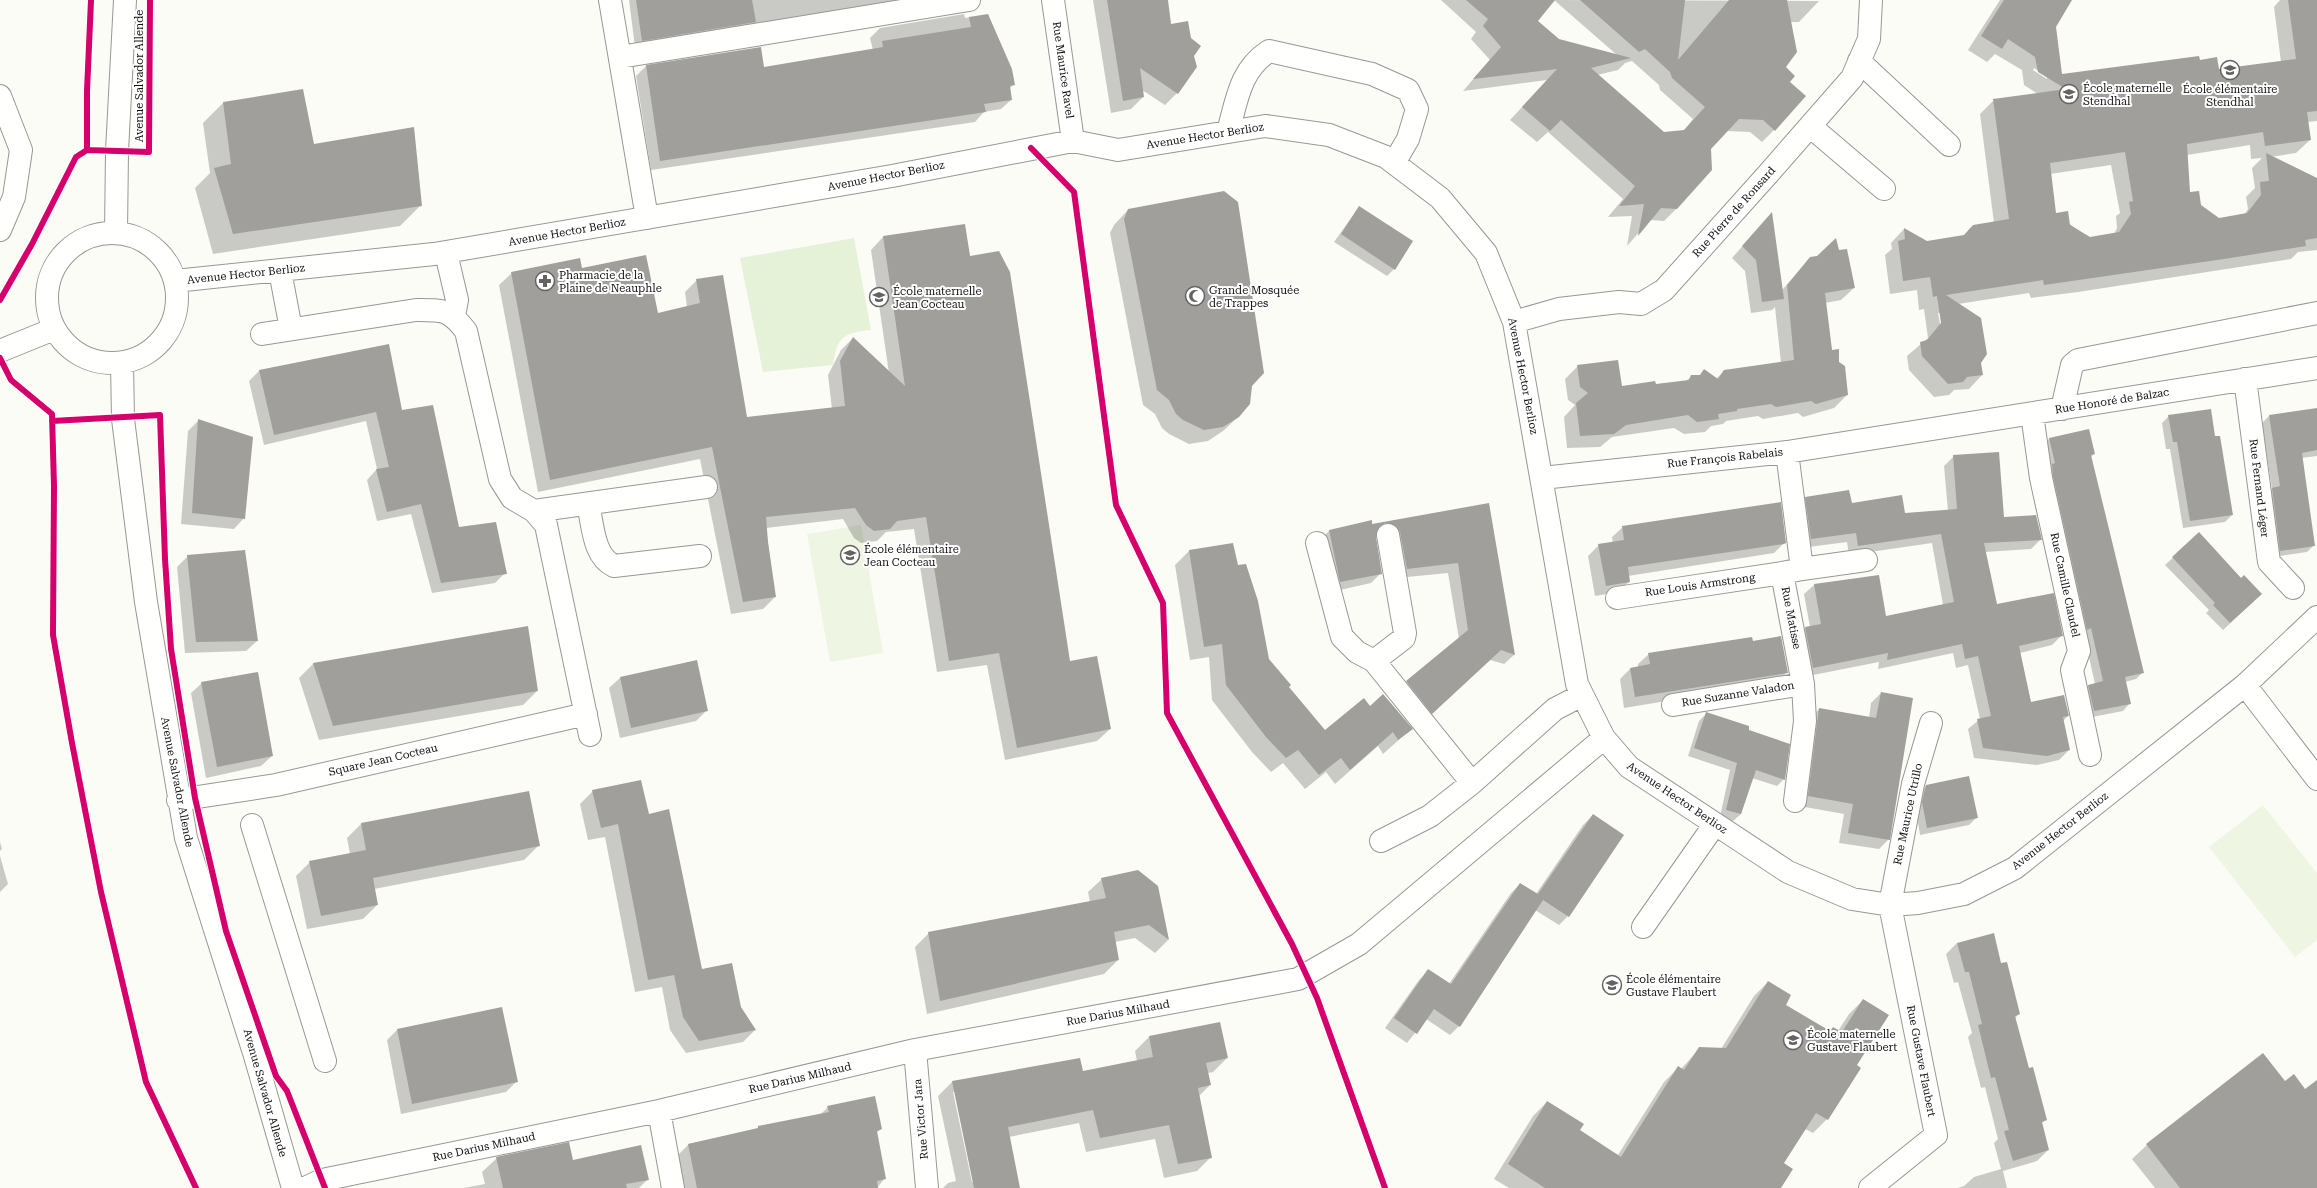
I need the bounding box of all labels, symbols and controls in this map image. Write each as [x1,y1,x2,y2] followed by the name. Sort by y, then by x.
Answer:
[133,10,146,142] street label: Avenue Salvador Allende
[1050,21,1076,120] street label: Rue Maurice Ravel
[2219,59,2241,81] school or university icon: École élémentaire Stendhal
[2083,81,2172,108] place label: École maternelle Stendhal
[2183,82,2277,109] place label: École élémentaire Stendhal
[2058,83,2080,105] school or university icon: École maternelle Stendhal
[1146,120,1264,152] street label: Avenue Hector Berlioz
[827,158,945,194] street label: Avenue Hector Berlioz
[1690,164,1778,260] street label: Rue Pierre de Ronsard
[508,215,626,249] street label: Avenue Hector Berlioz
[186,261,306,287] street label: Avenue Hector Berlioz
[559,269,662,295] place label: Pharmacie de la Plaine de Neauphle
[534,270,556,292] pharmacy icon: Pharmacie de la Plaine de Neauphle
[893,284,982,311] place label: École maternelle Jean Cocteau
[1209,284,1299,310] place label: Grande Mosquée de Trappes
[1184,285,1206,307] mosque icon: Grande Mosquée de Trappes
[868,286,890,308] school or university icon: École maternelle Jean Cocteau
[1505,317,1541,435] street label: Avenue Hector Berlioz
[2054,386,2170,416] street label: Rue Honoré de Balzac
[2247,438,2272,538] street label: Rue Fernand Léger
[1667,445,1783,471] street label: Rue François Rabelais
[2048,532,2083,639] street label: Rue Camille Claudel
[864,542,959,569] place label: École élémentaire Jean Cocteau
[839,544,861,566] school or university icon: École élémentaire Jean Cocteau
[1644,571,1757,599] street label: Rue Louis Armstrong
[1779,586,1803,650] street label: Rue Matisse
[1681,679,1795,709] street label: Rue Suzanne Valadon
[158,716,196,848] street label: Avenue Salvador Allende
[327,741,439,779] street label: Square Jean Cocteau
[1624,760,1730,836] street label: Avenue Hector Berlioz
[1891,762,1925,866] street label: Rue Maurice Utrillo
[2009,789,2111,873] street label: Avenue Hector Berlioz
[1626,972,1721,999] place label: École élémentaire Gustave Flaubert
[1601,974,1623,996] school or university icon: École élémentaire Gustave Flaubert
[1065,997,1171,1029] street label: Rue Darius Milhaud
[1904,1004,1938,1118] street label: Rue Gustave Flaubert
[1807,1027,1897,1054] place label: École maternelle Gustave Flaubert
[240,1028,290,1158] street label: Avenue Salvador Allende
[1782,1029,1804,1051] school or university icon: École maternelle Gustave Flaubert
[747,1060,853,1096] street label: Rue Darius Milhaud
[911,1078,931,1160] street label: Rue Victor Jara
[431,1130,537,1164] street label: Rue Darius Milhaud

